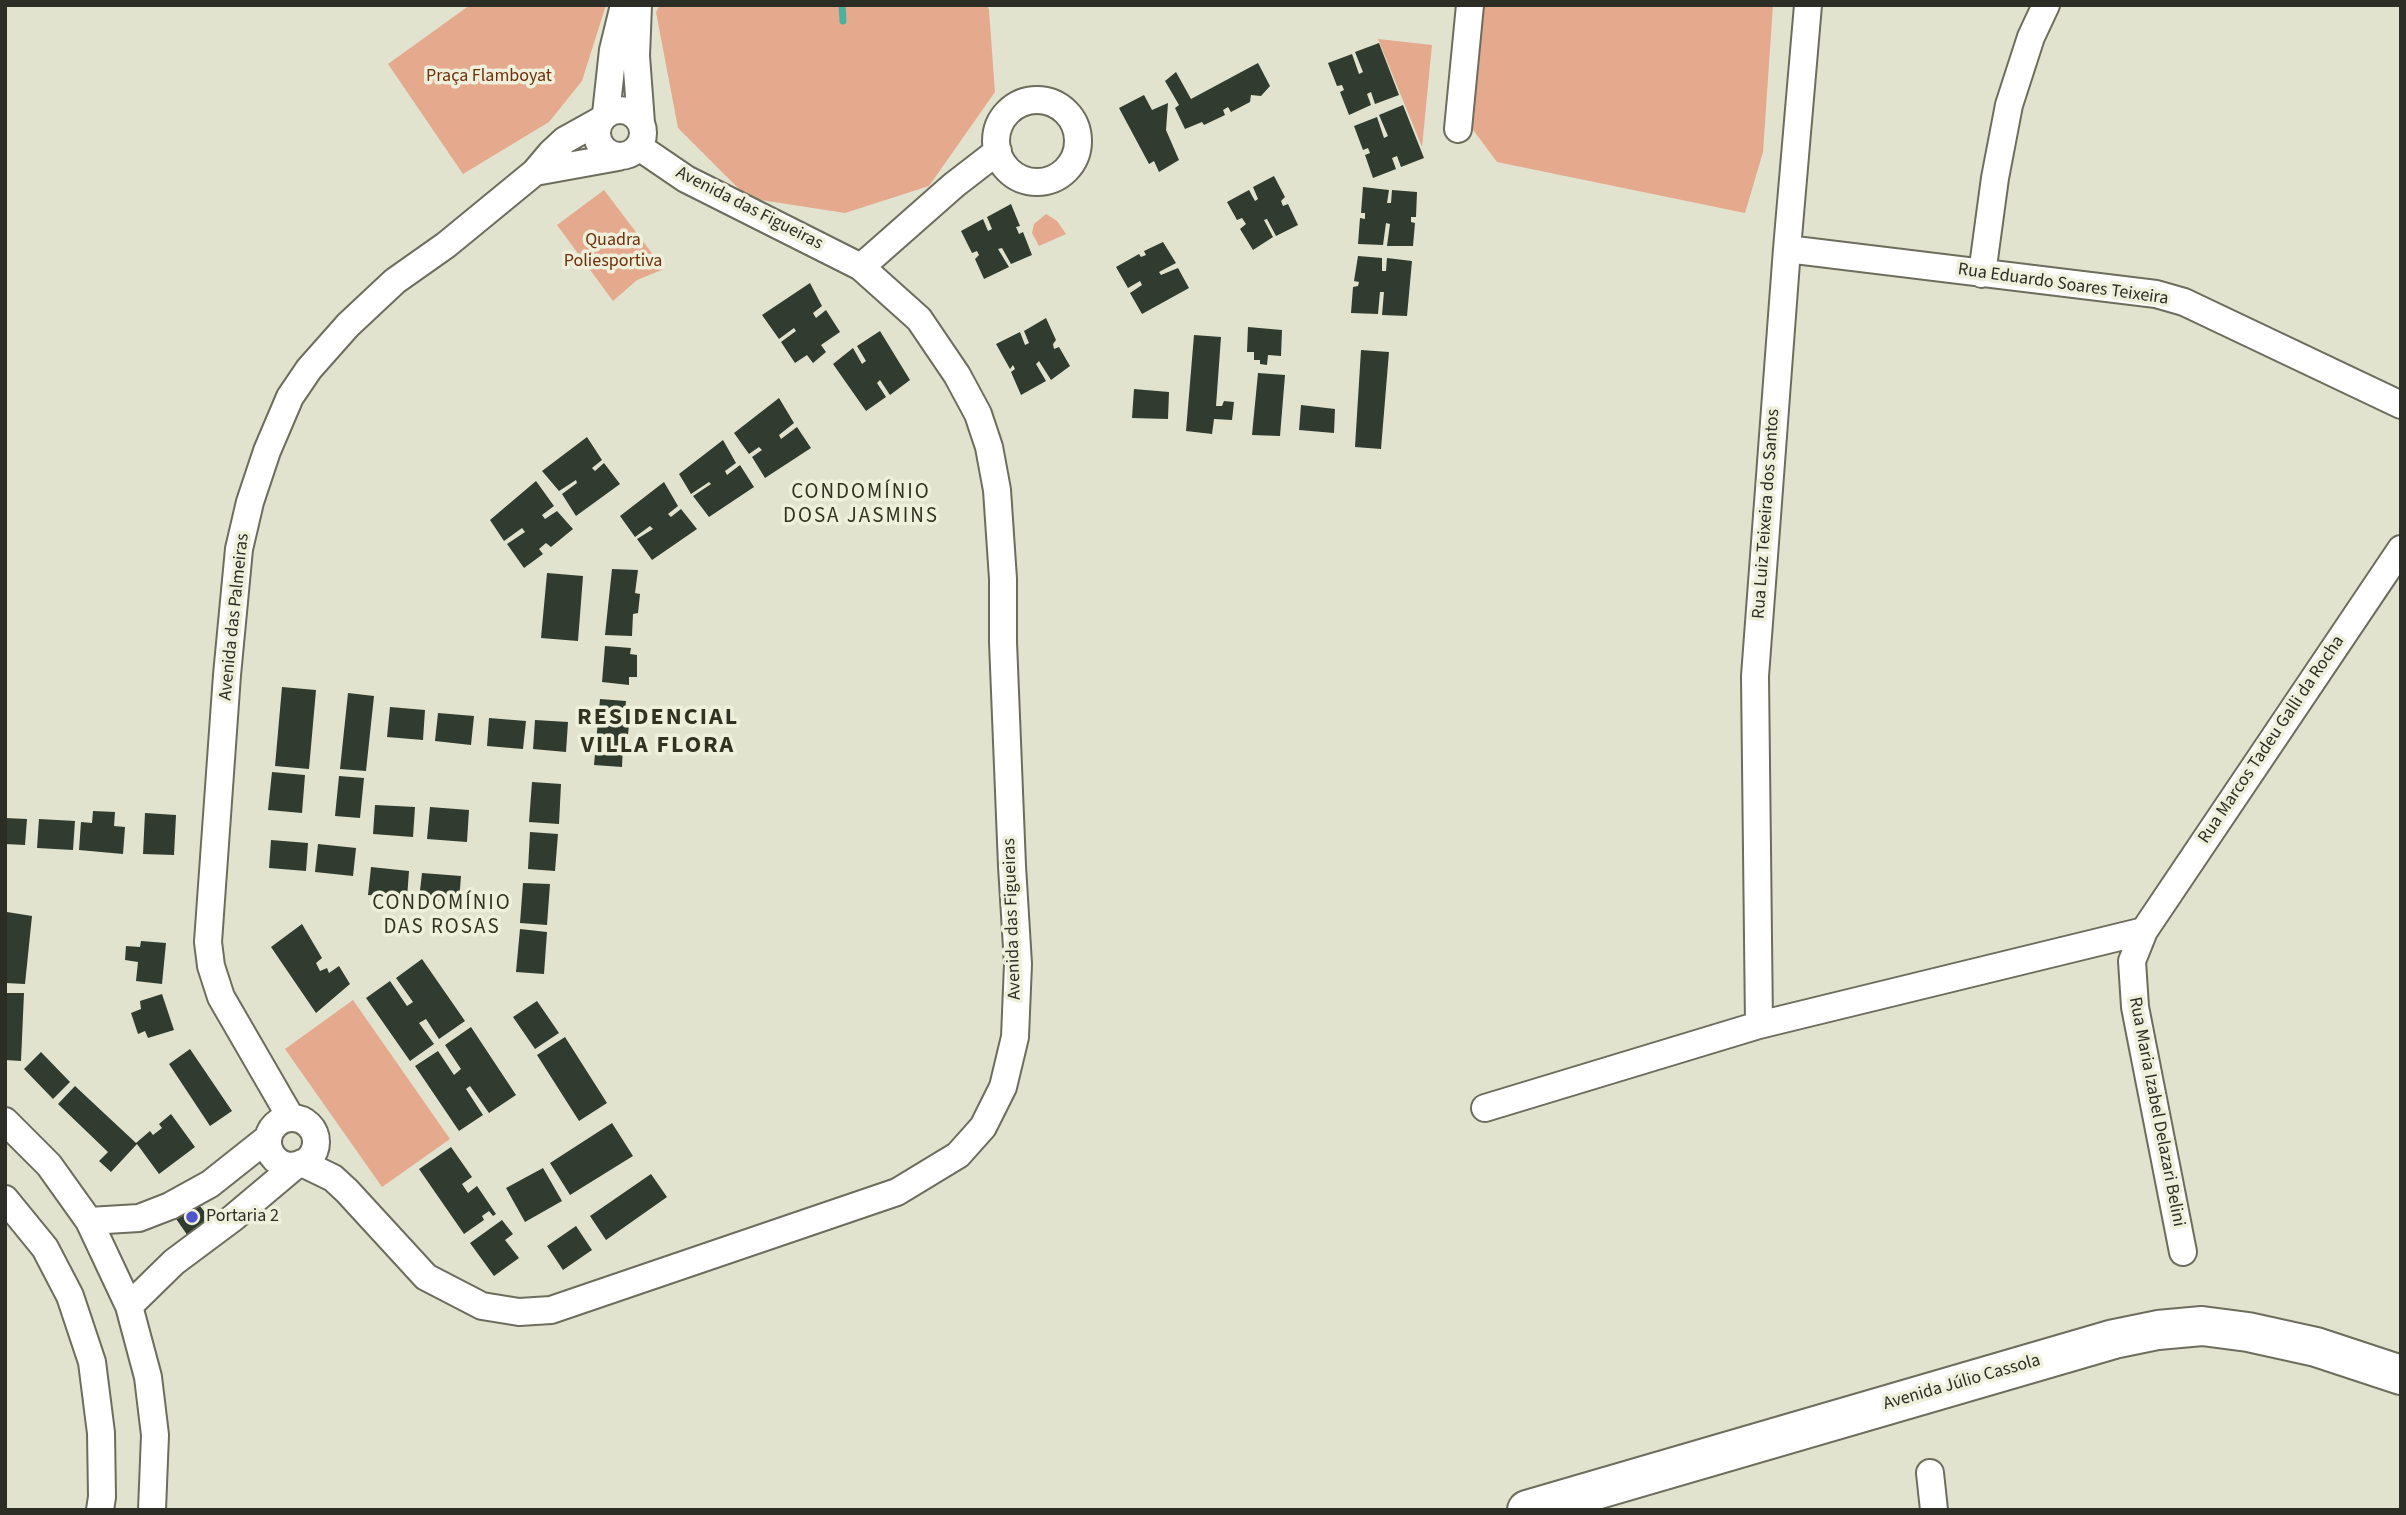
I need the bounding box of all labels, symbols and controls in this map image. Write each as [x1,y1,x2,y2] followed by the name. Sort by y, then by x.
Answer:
[426,66,552,88] park label: Praça Flamboyat
[672,163,826,255] street label: Avenida das Figueiras
[564,230,662,272] park label: Quadra Poliesportiva
[1956,260,2170,310] street label: Rua Eduardo Soares Teixeira
[1749,408,1785,620] street label: Rua Luiz Teixeira dos Santos
[785,480,937,530] district label: CONDOMÍNIO DOSA JASMINS
[215,532,255,702] street label: Avenida das Palmeiras
[2194,632,2350,848] street label: Rua Marcos Tadeu Galli da Rocha
[578,705,738,761] district label: RESIDENCIAL VILLA FLORA
[999,838,1027,1000] street label: Avenida das Figueiras
[373,891,511,941] district label: CONDOMÍNIO DAS ROSAS
[2123,995,2189,1229] street label: Rua Maria Izabel Delazari Belini
[206,1206,279,1228] place label: Portaria 2
[184,1209,200,1225] marker: Portaria 2
[1881,1350,2043,1416] street label: Avenida Júlio Cassola

